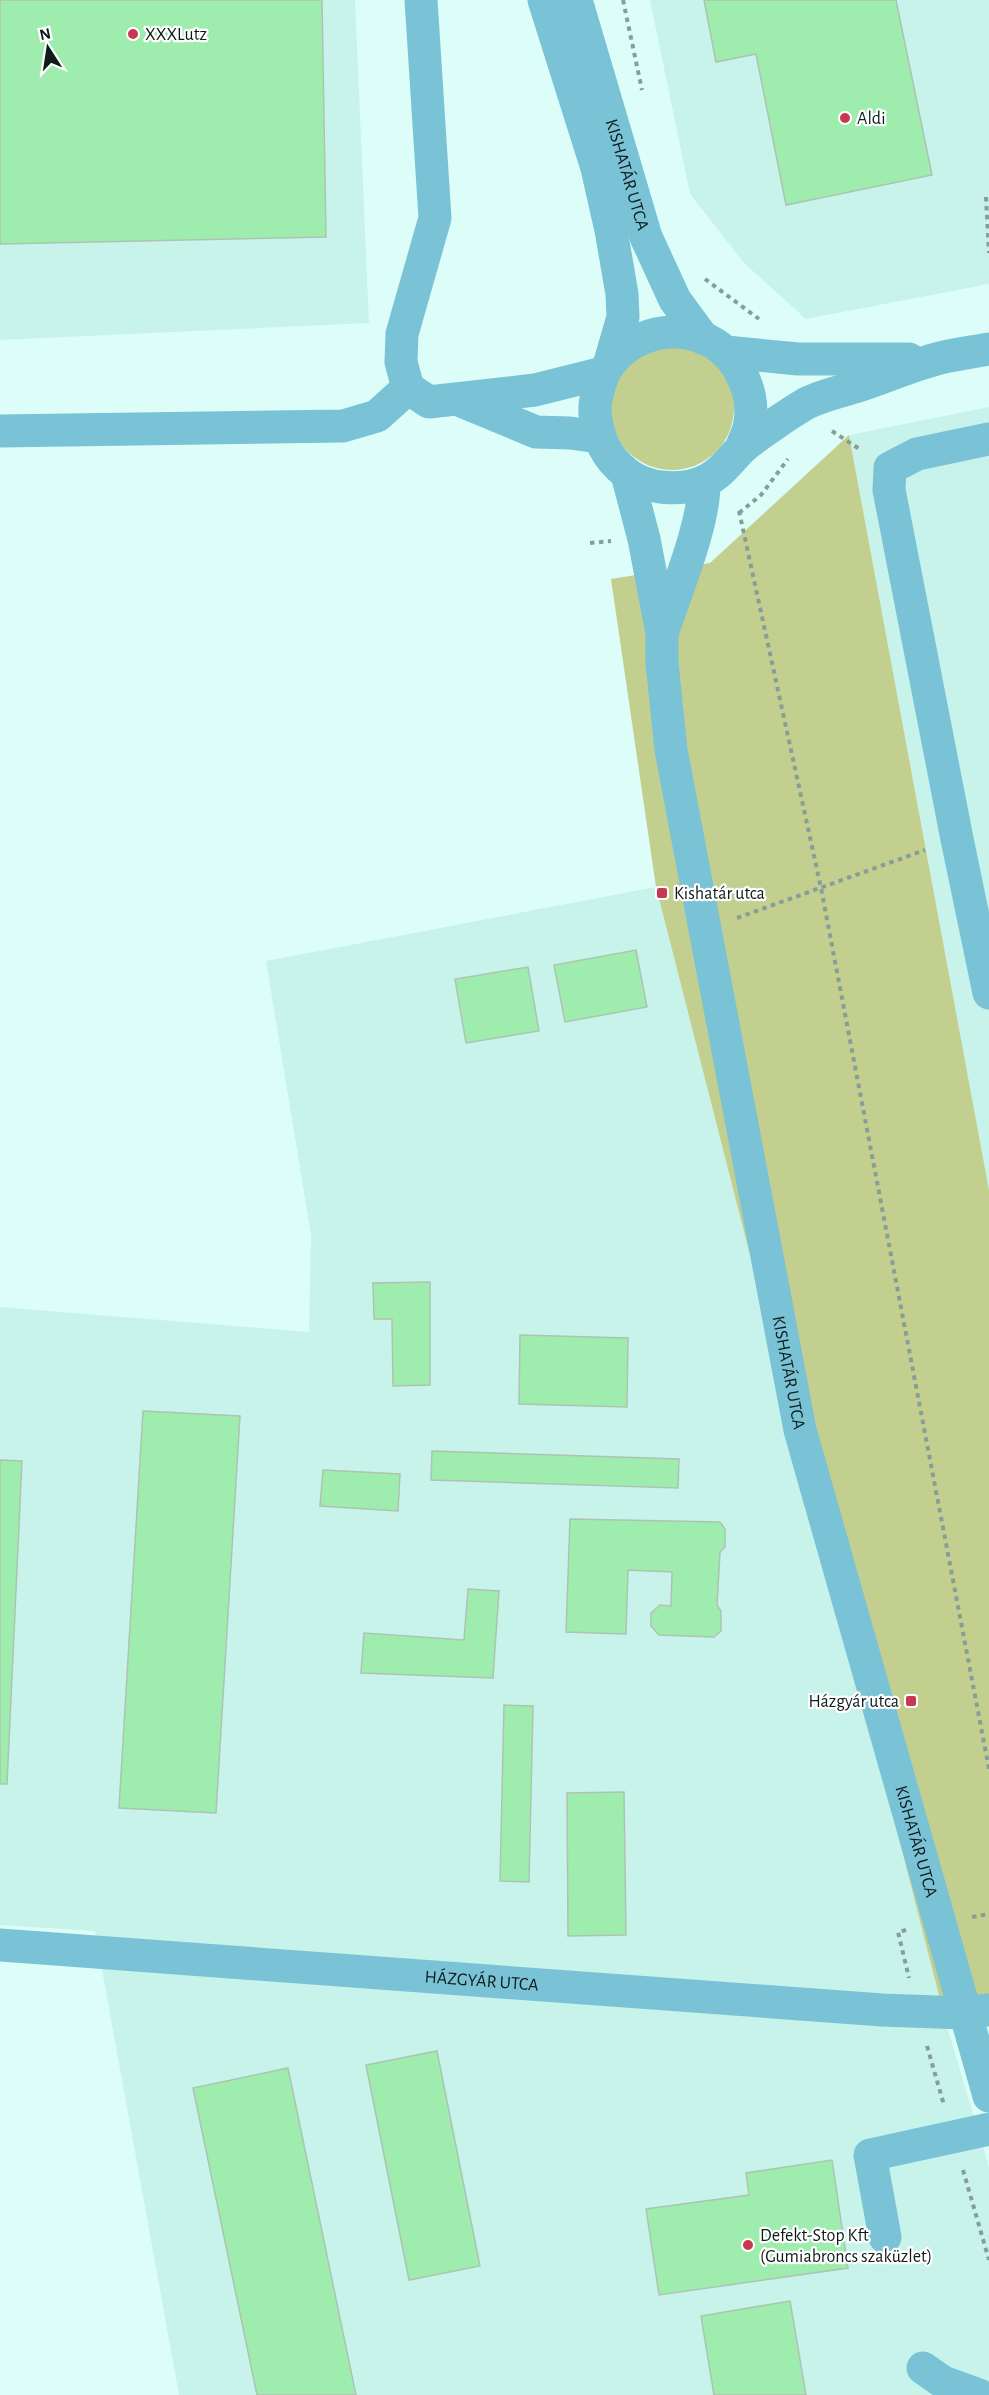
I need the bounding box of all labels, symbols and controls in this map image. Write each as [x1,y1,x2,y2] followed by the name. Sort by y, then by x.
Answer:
[18,18,78,78] north arrow
[38,25,52,43] text: N
[145,26,207,44] place label: XXXLutz
[126,27,140,41] marker: XXXLutz
[857,110,886,128] place label: Aldi
[838,111,852,125] marker: Aldi
[602,117,652,233] street label: KISHATÁR UTCA
[674,885,765,903] place label: Kishatár utca
[655,886,669,900] marker: Kishatár utca
[769,1314,808,1432] street label: KISHATÁR UTCA
[808,1693,899,1711] place label: Házgyár utca
[904,1694,918,1708] marker: Házgyár utca
[891,1784,940,1900] street label: KISHATÁR UTCA
[424,1966,540,1995] street label: HÁZGYÁR UTCA
[760,2227,932,2266] place label: Defekt-Stop Kft (Gumiabroncs szaküzlet)
[741,2238,755,2252] marker: Defekt-Stop Kft (Gumiabroncs szaküzlet)

